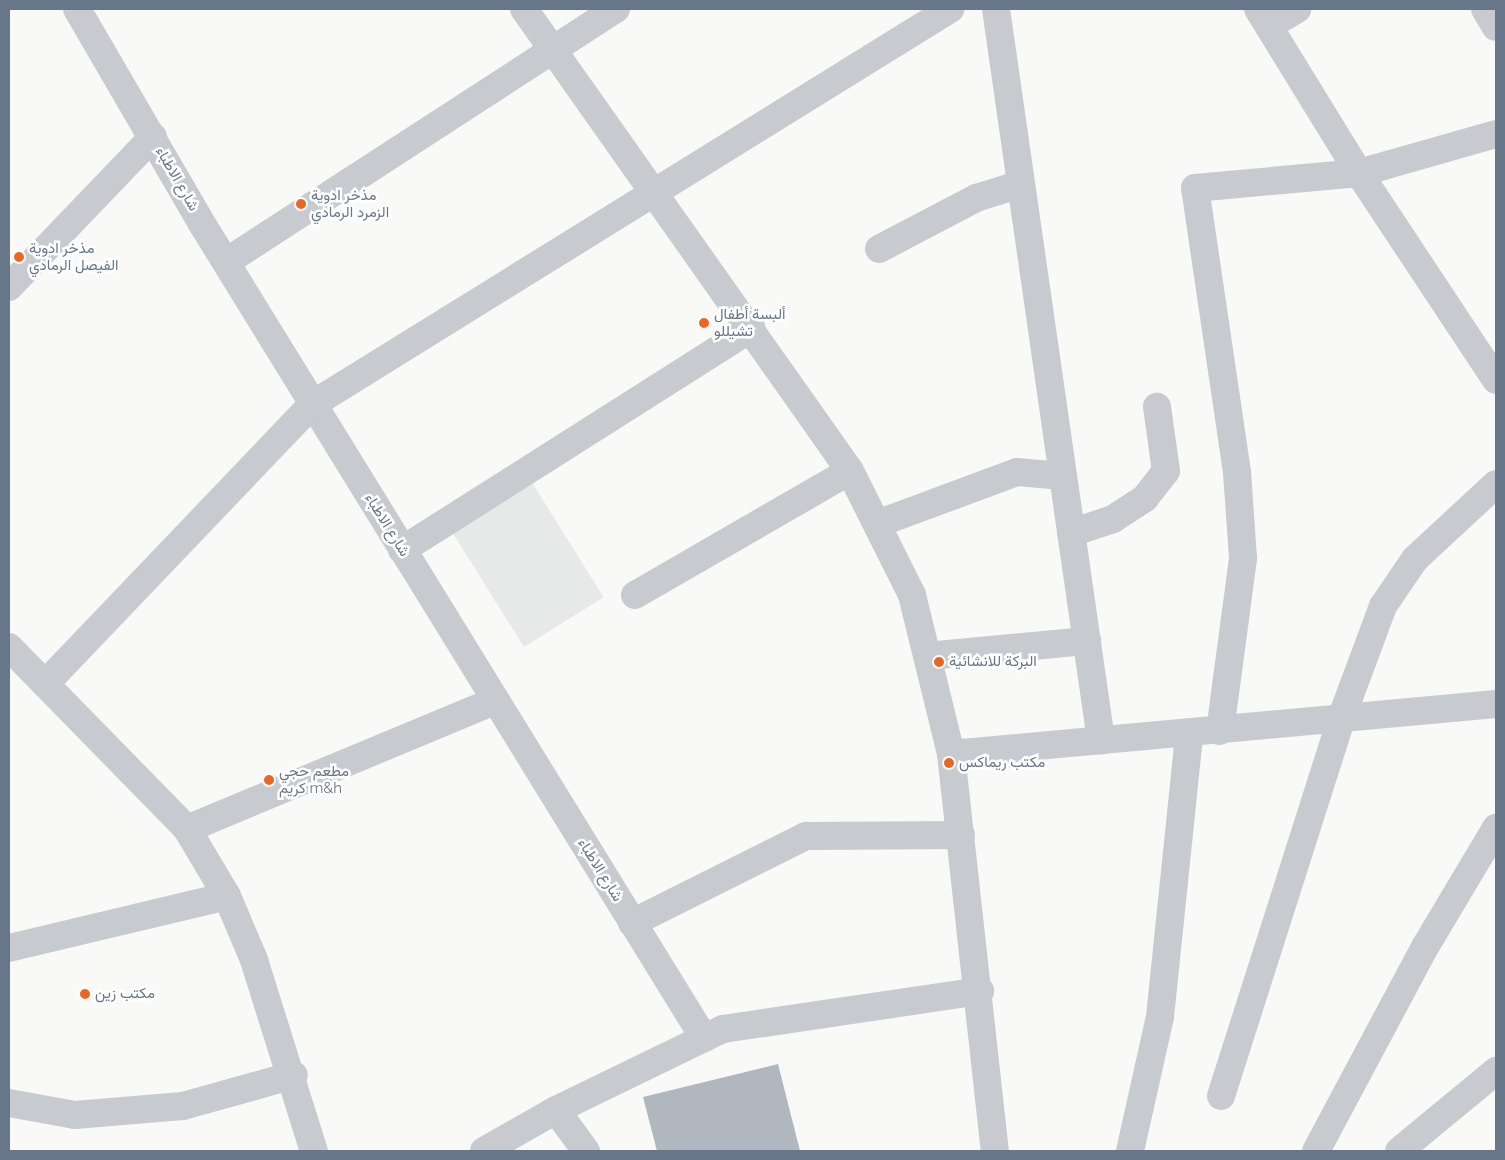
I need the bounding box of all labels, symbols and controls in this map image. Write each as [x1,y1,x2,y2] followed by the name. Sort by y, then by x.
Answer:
[151,144,203,214] street label: شارع الاطباء
[311,186,389,221] place label: مذخر ادوية الزمرد الرمادي
[295,198,307,210] marker: مذخر ادوية الزمرد الرمادي
[29,239,119,274] place label: مذخر ادوية الفيصل الرمادي
[13,251,25,263] marker: مذخر ادوية الفيصل الرمادي
[714,305,786,340] place label: ألبسة أطفال تشيللو
[698,317,710,329] marker: ألبسة أطفال تشيللو
[361,490,413,560] street label: شارع الاطباء
[949,653,1037,671] place label: البركة للانشائية
[933,656,945,668] marker: البركة للانشائية
[959,754,1045,772] place label: مكتب ريماكس
[943,757,955,769] marker: مكتب ريماكس
[279,762,349,797] place label: مطعم حجي كريم m&h
[263,774,275,786] marker: مطعم حجي كريم m&h
[574,835,626,905] street label: شارع الاطباء
[95,985,155,1003] place label: مكتب زين
[79,988,91,1000] marker: مكتب زين

